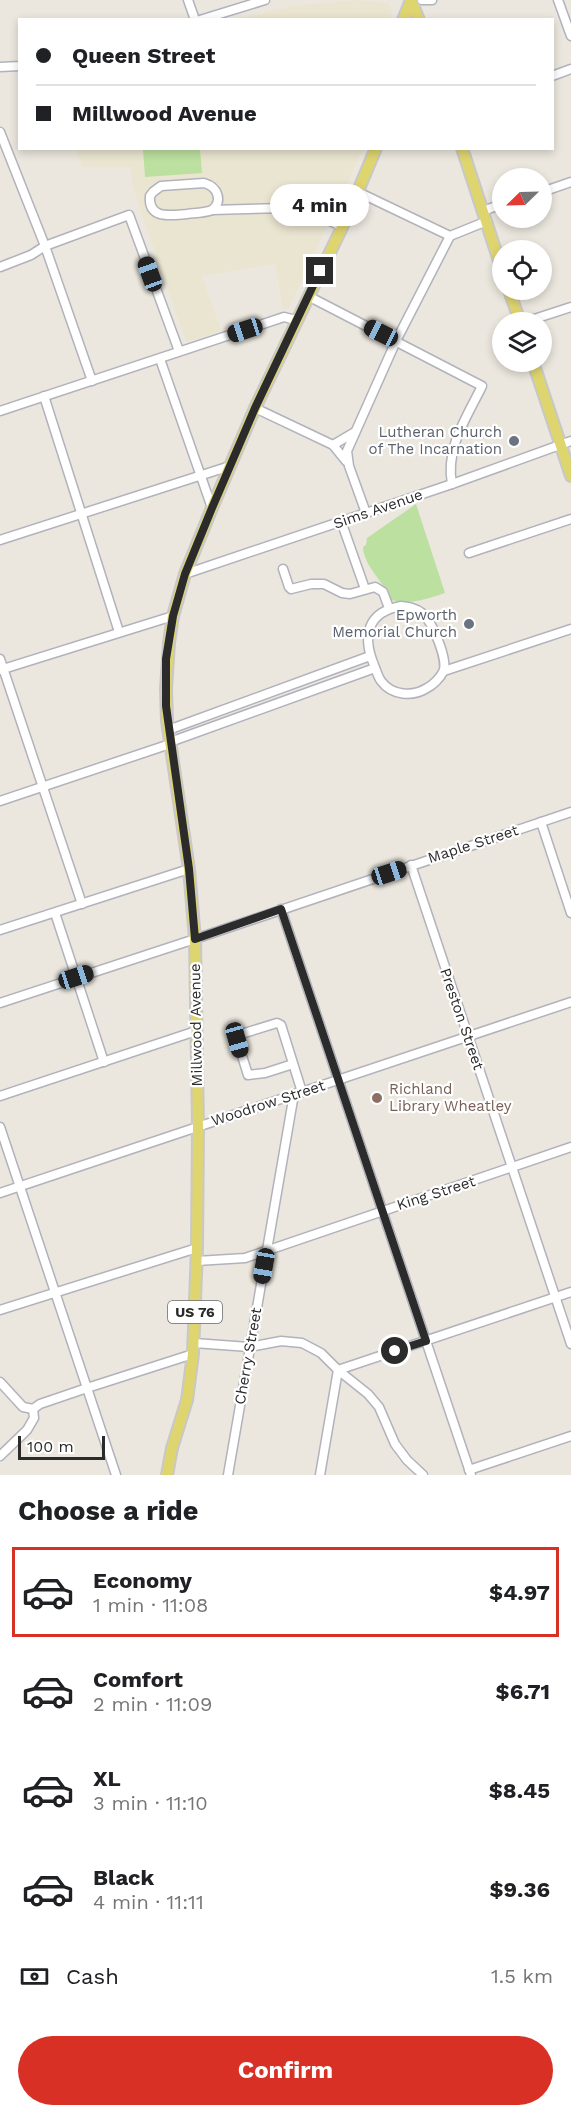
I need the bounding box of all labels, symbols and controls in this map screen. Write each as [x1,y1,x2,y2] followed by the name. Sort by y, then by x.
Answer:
[72,43,215,68] text: Queen Street
[72,101,257,126] text: Millwood Avenue
[492,168,552,228] north arrow
[492,168,552,372] map controls
[270,184,370,226] callout: 4 min
[292,193,347,217] text: 4 min
[492,240,552,300] button: locate
[135,254,165,294] car
[306,257,333,284] route end
[492,312,552,372] button: layers
[225,316,265,344] car
[361,317,401,349] car
[369,423,502,458] place label: Lutheran Church of The Incarnation
[507,434,521,448] marker: Lutheran Church of The Incarnation
[331,485,425,533] street label: Sims Avenue
[332,606,457,641] place label: Epworth Memorial Church
[462,617,476,631] marker: Epworth Memorial Church
[425,821,521,867] street label: Maple Street
[369,859,409,887] car
[56,963,96,991] car
[186,963,206,1087] street label: Millwood Avenue
[436,966,488,1073] street label: Preston Street
[223,1020,251,1060] car
[209,1076,328,1130] street label: Woodrow Street
[389,1080,512,1115] place label: Richland Library Wheatley
[370,1091,384,1105] marker: Richland Library Wheatley
[395,1172,478,1214] street label: King Street
[252,1247,276,1285] car
[168,1301,222,1323] road number: US 76
[231,1305,266,1406] street label: Cherry Street
[381,1337,408,1364] route start
[18,1433,105,1460] scale bar
[27,1437,74,1456] text: 100 m
[18,1495,198,1527] text: Choose a ride
[21,1565,75,1619] icon: car
[93,1568,192,1593] text: Economy
[489,1580,550,1605] text: $4.97
[93,1593,208,1617] text: 1 min · 11:08
[21,1664,75,1718] icon: car
[93,1667,183,1692] text: Comfort
[496,1679,550,1704] text: $6.71
[93,1692,212,1716] text: 2 min · 11:09
[21,1763,75,1817] icon: car
[93,1766,121,1791] text: XL
[489,1778,550,1803] text: $8.45
[93,1791,208,1815] text: 3 min · 11:10
[21,1862,75,1916] icon: car
[93,1865,154,1890] text: Black
[489,1877,550,1902] text: $9.36
[93,1890,204,1914] text: 4 min · 11:11
[18,1960,51,1993] icon: cash
[66,1964,119,1989] text: Cash
[491,1964,553,1988] text: 1.5 km
[18,2036,553,2105] button: Confirm

